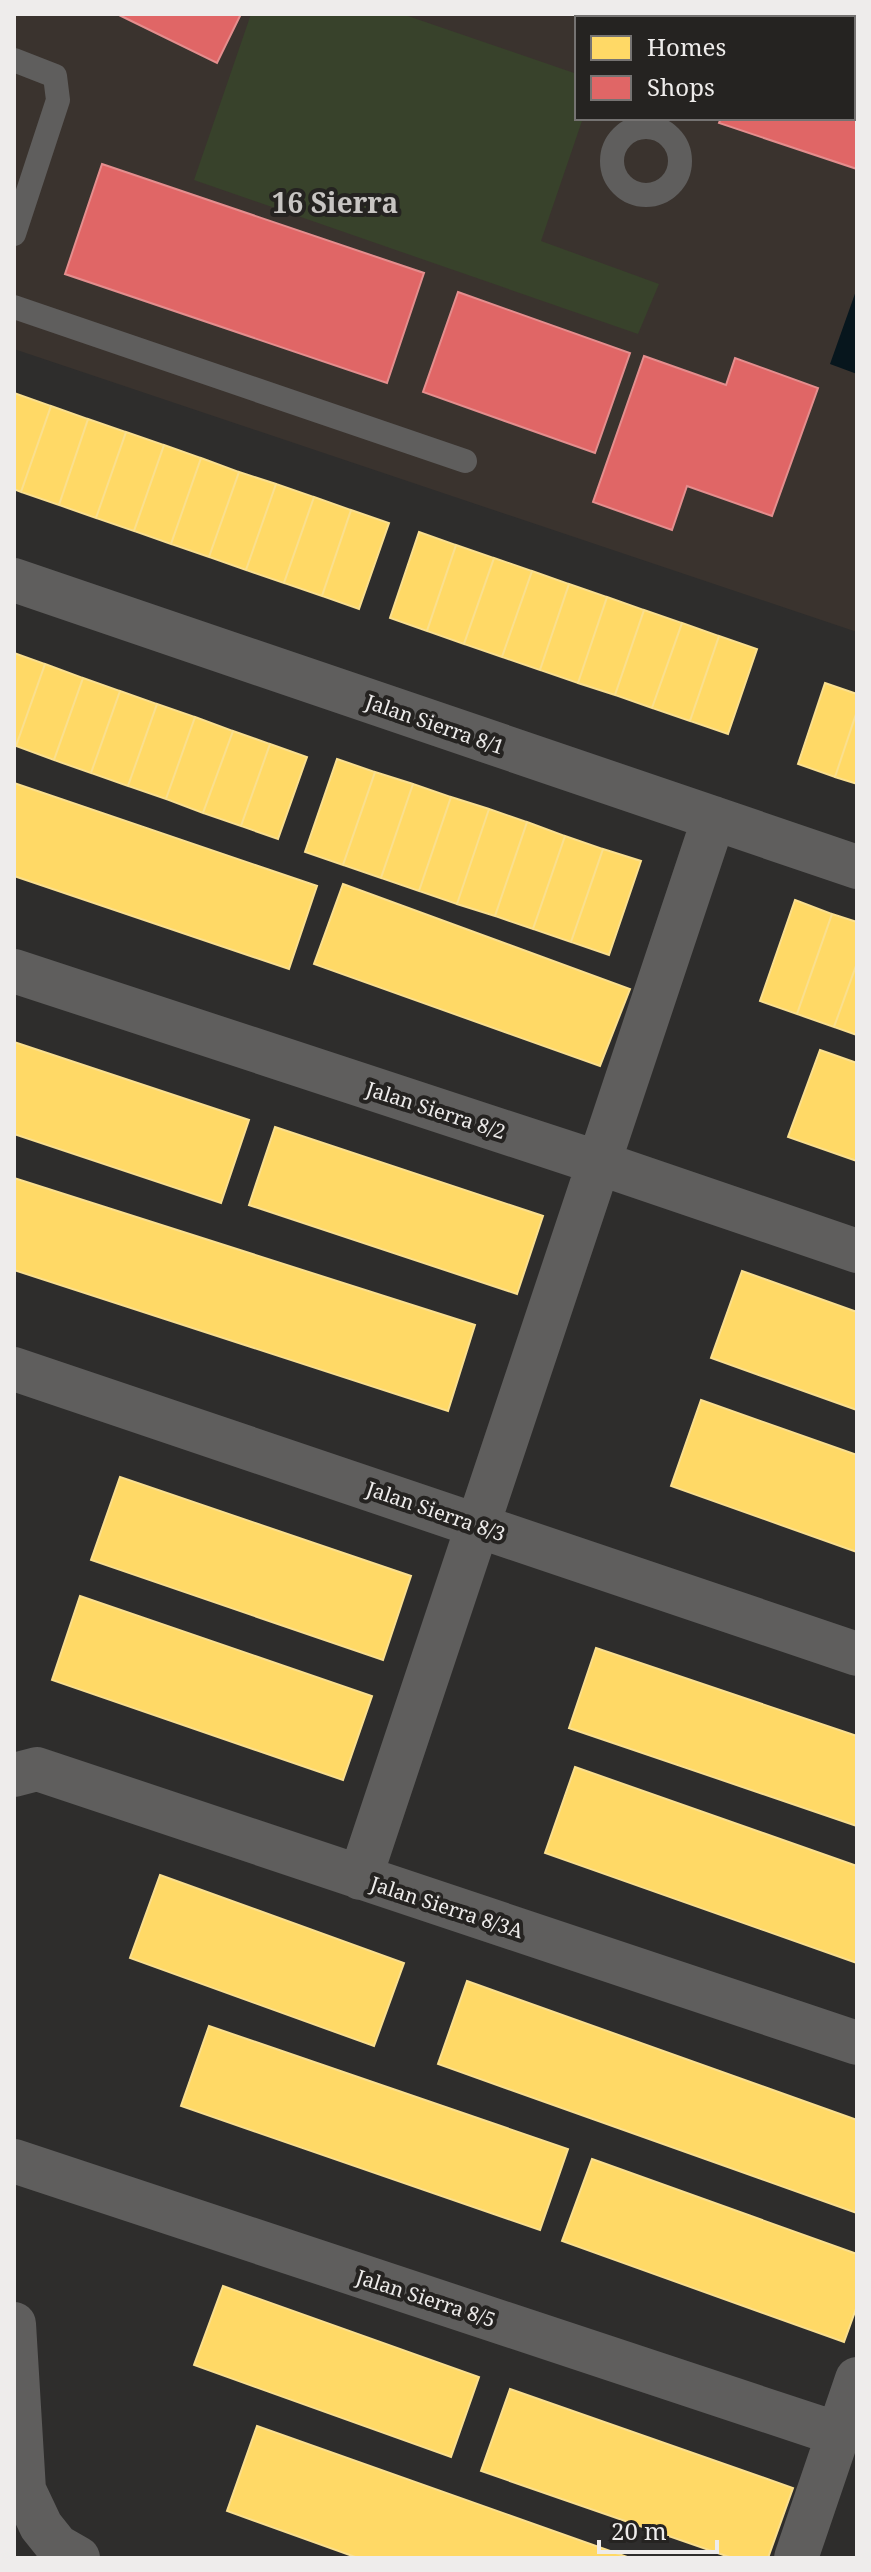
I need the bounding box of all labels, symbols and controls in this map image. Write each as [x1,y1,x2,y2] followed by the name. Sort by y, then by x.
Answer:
[575,16,855,120] legend
[647,30,726,63] text: Homes
[647,70,715,103] text: Shops
[272,183,398,221] district label: 16 Sierra
[361,687,508,760] street label: Jalan Sierra 8/1
[362,1074,509,1145] street label: Jalan Sierra 8/2
[362,1474,509,1547] street label: Jalan Sierra 8/3
[366,1869,528,1945] street label: Jalan Sierra 8/3A
[352,2262,499,2333] street label: Jalan Sierra 8/5
[599,2504,717,2554] scale bar
[611,2514,667,2547] text: 20 m

